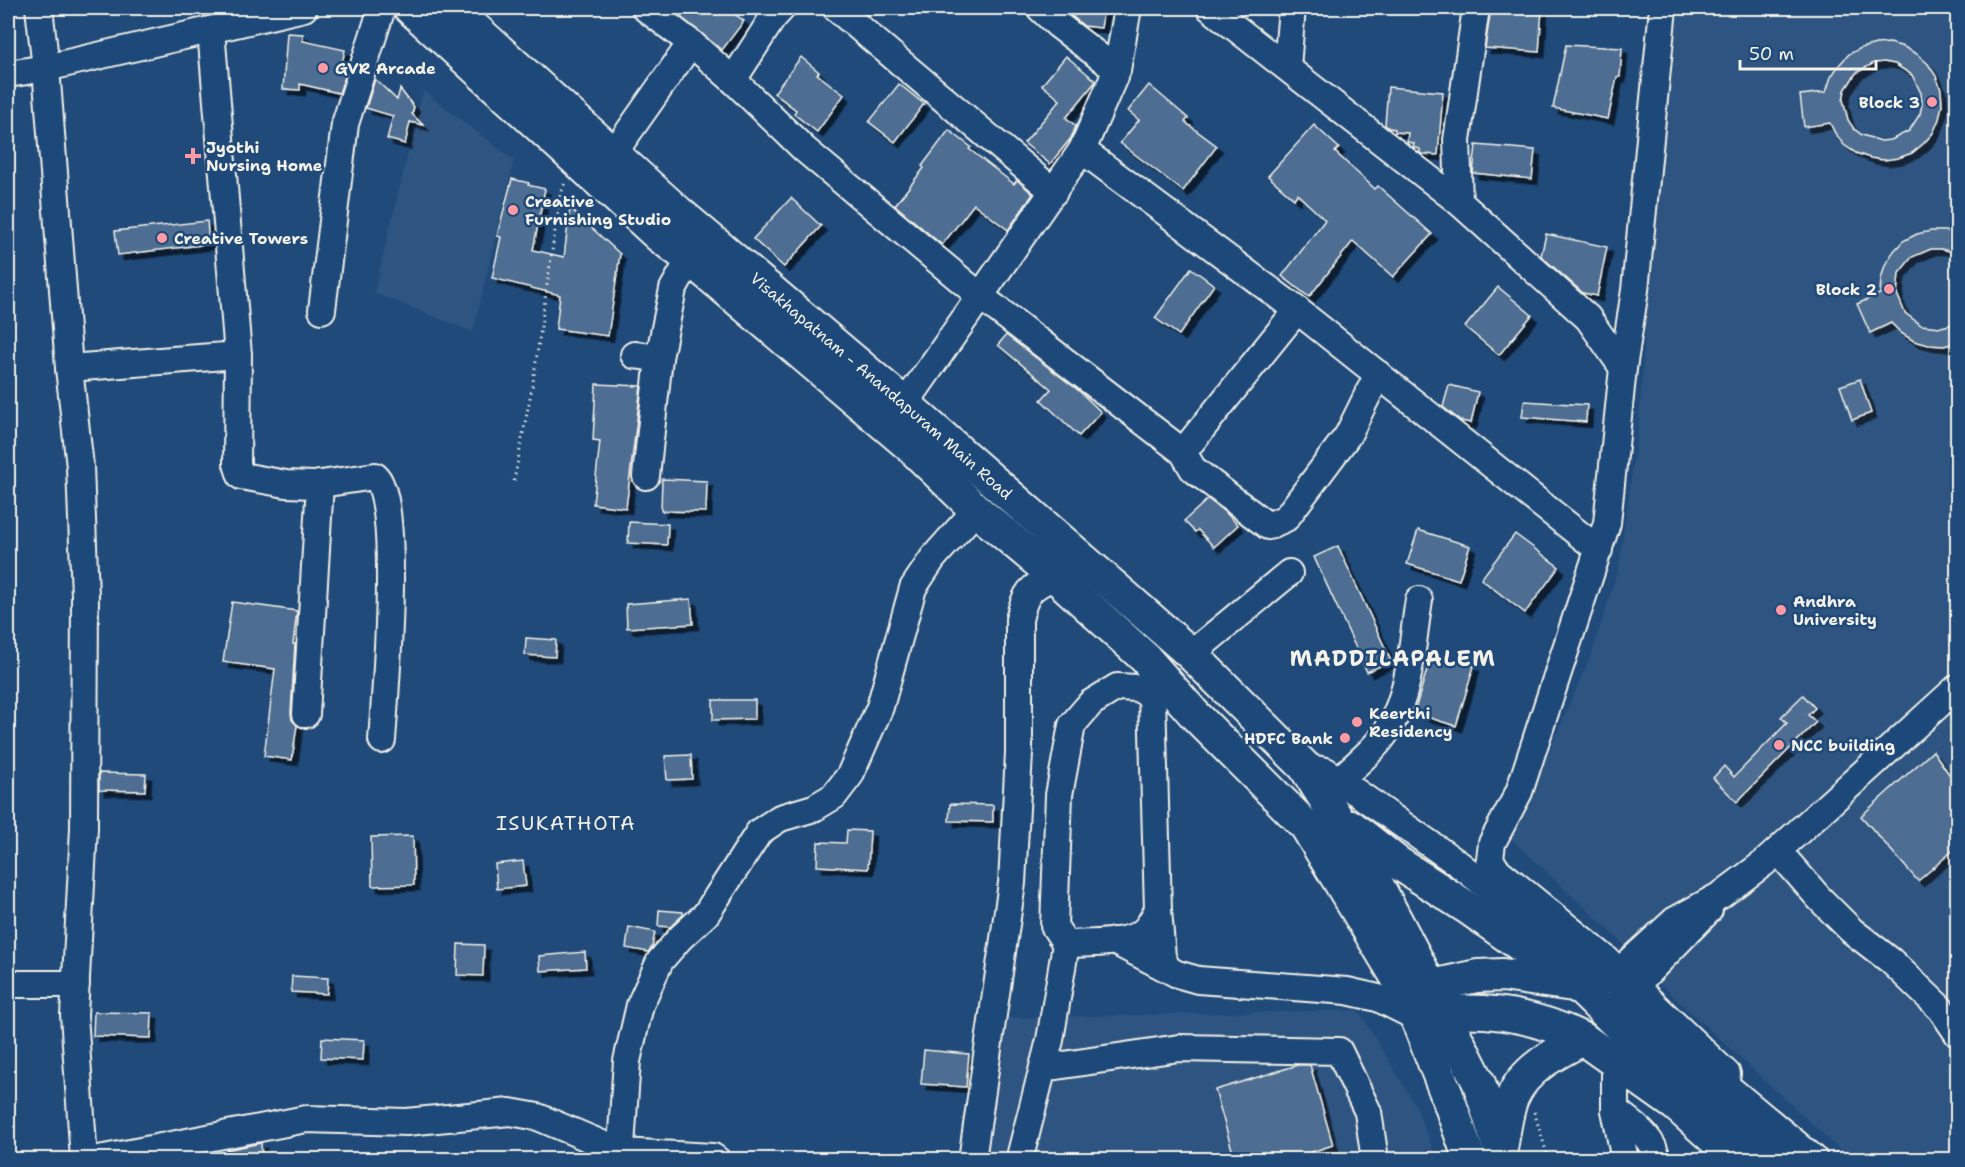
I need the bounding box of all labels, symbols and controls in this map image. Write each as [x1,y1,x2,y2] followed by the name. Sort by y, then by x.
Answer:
[1740,33,1876,71] scale bar
[1749,42,1794,66] text: 50 m
[335,58,436,79] place label: GVR Arcade
[316,61,330,75] marker: GVR Arcade
[1859,92,1920,113] place label: Block 3
[1925,95,1939,109] marker: Block 3
[206,137,323,176] place label: Jyothi Nursing Home
[184,147,202,165] marker: Jyothi Nursing Home
[525,191,671,230] place label: Creative Furnishing Studio
[506,203,520,217] marker: Creative Furnishing Studio
[174,228,308,249] place label: Creative Towers
[155,231,169,245] marker: Creative Towers
[746,267,1017,504] street label: Visakhapatnam - Anandapuram Main Road
[1816,279,1877,300] place label: Block 2
[1882,282,1896,296] marker: Block 2
[1793,591,1877,630] place label: Andhra University
[1774,603,1788,617] marker: Andhra University
[1290,644,1496,673] district label: MADDILAPALEM
[1369,703,1453,742] place label: Keerthi Residency
[1350,715,1364,729] marker: Keerthi Residency
[1244,728,1333,749] place label: HDFC Bank
[1338,731,1352,745] marker: HDFC Bank
[1791,735,1895,756] place label: NCC building
[1772,738,1786,752] marker: NCC building
[496,810,636,836] district label: ISUKATHOTA

